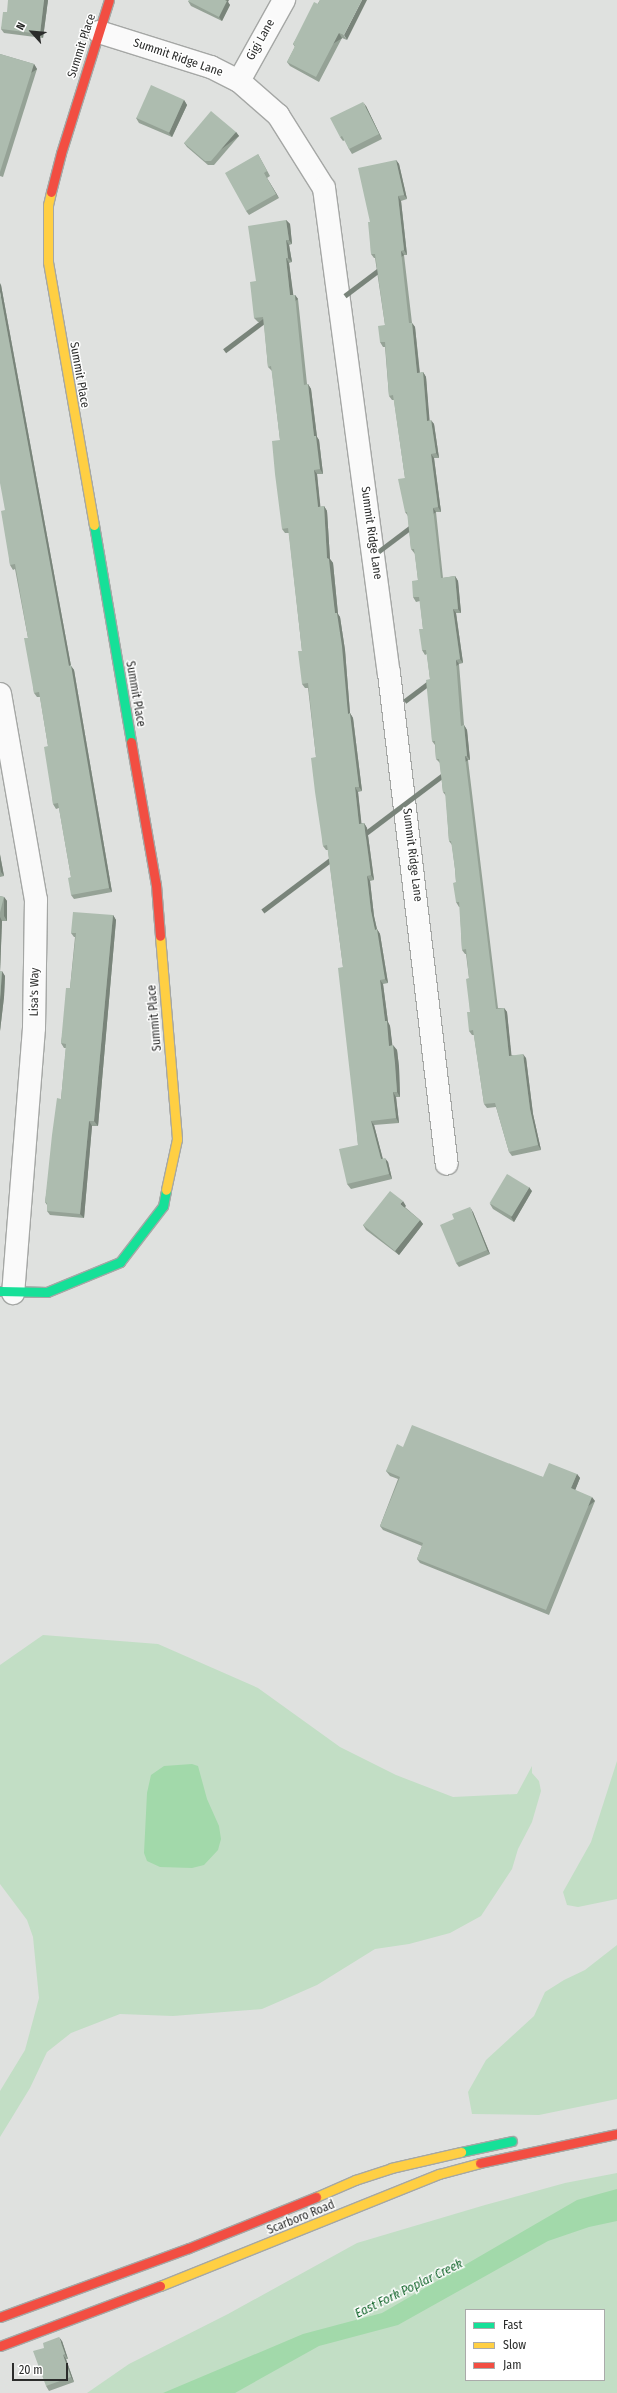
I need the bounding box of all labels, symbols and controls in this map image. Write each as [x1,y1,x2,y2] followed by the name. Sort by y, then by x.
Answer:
[12,12,52,52] north arrow
[65,12,99,80] street label: Summit Place
[244,17,278,63] street label: Gigi Lane
[14,20,28,32] text: N
[131,36,225,80] street label: Summit Ridge Lane
[66,341,92,409] street label: Summit Place
[357,485,385,581] street label: Summit Ridge Lane
[122,660,148,728] street label: Summit Place
[399,807,425,903] street label: Summit Ridge Lane
[27,967,43,1017] street label: Lisa's Way
[145,984,165,1052] street label: Summit Place
[265,2198,337,2238] street label: Scarboro Road
[353,2256,465,2322] water label: East Fork Poplar Creek
[465,2309,605,2381] legend
[503,2318,522,2332] text: Fast
[503,2338,526,2352] text: Slow
[14,2355,70,2381] scale bar
[503,2358,521,2372] text: Jam
[19,2363,43,2377] text: 20 m

